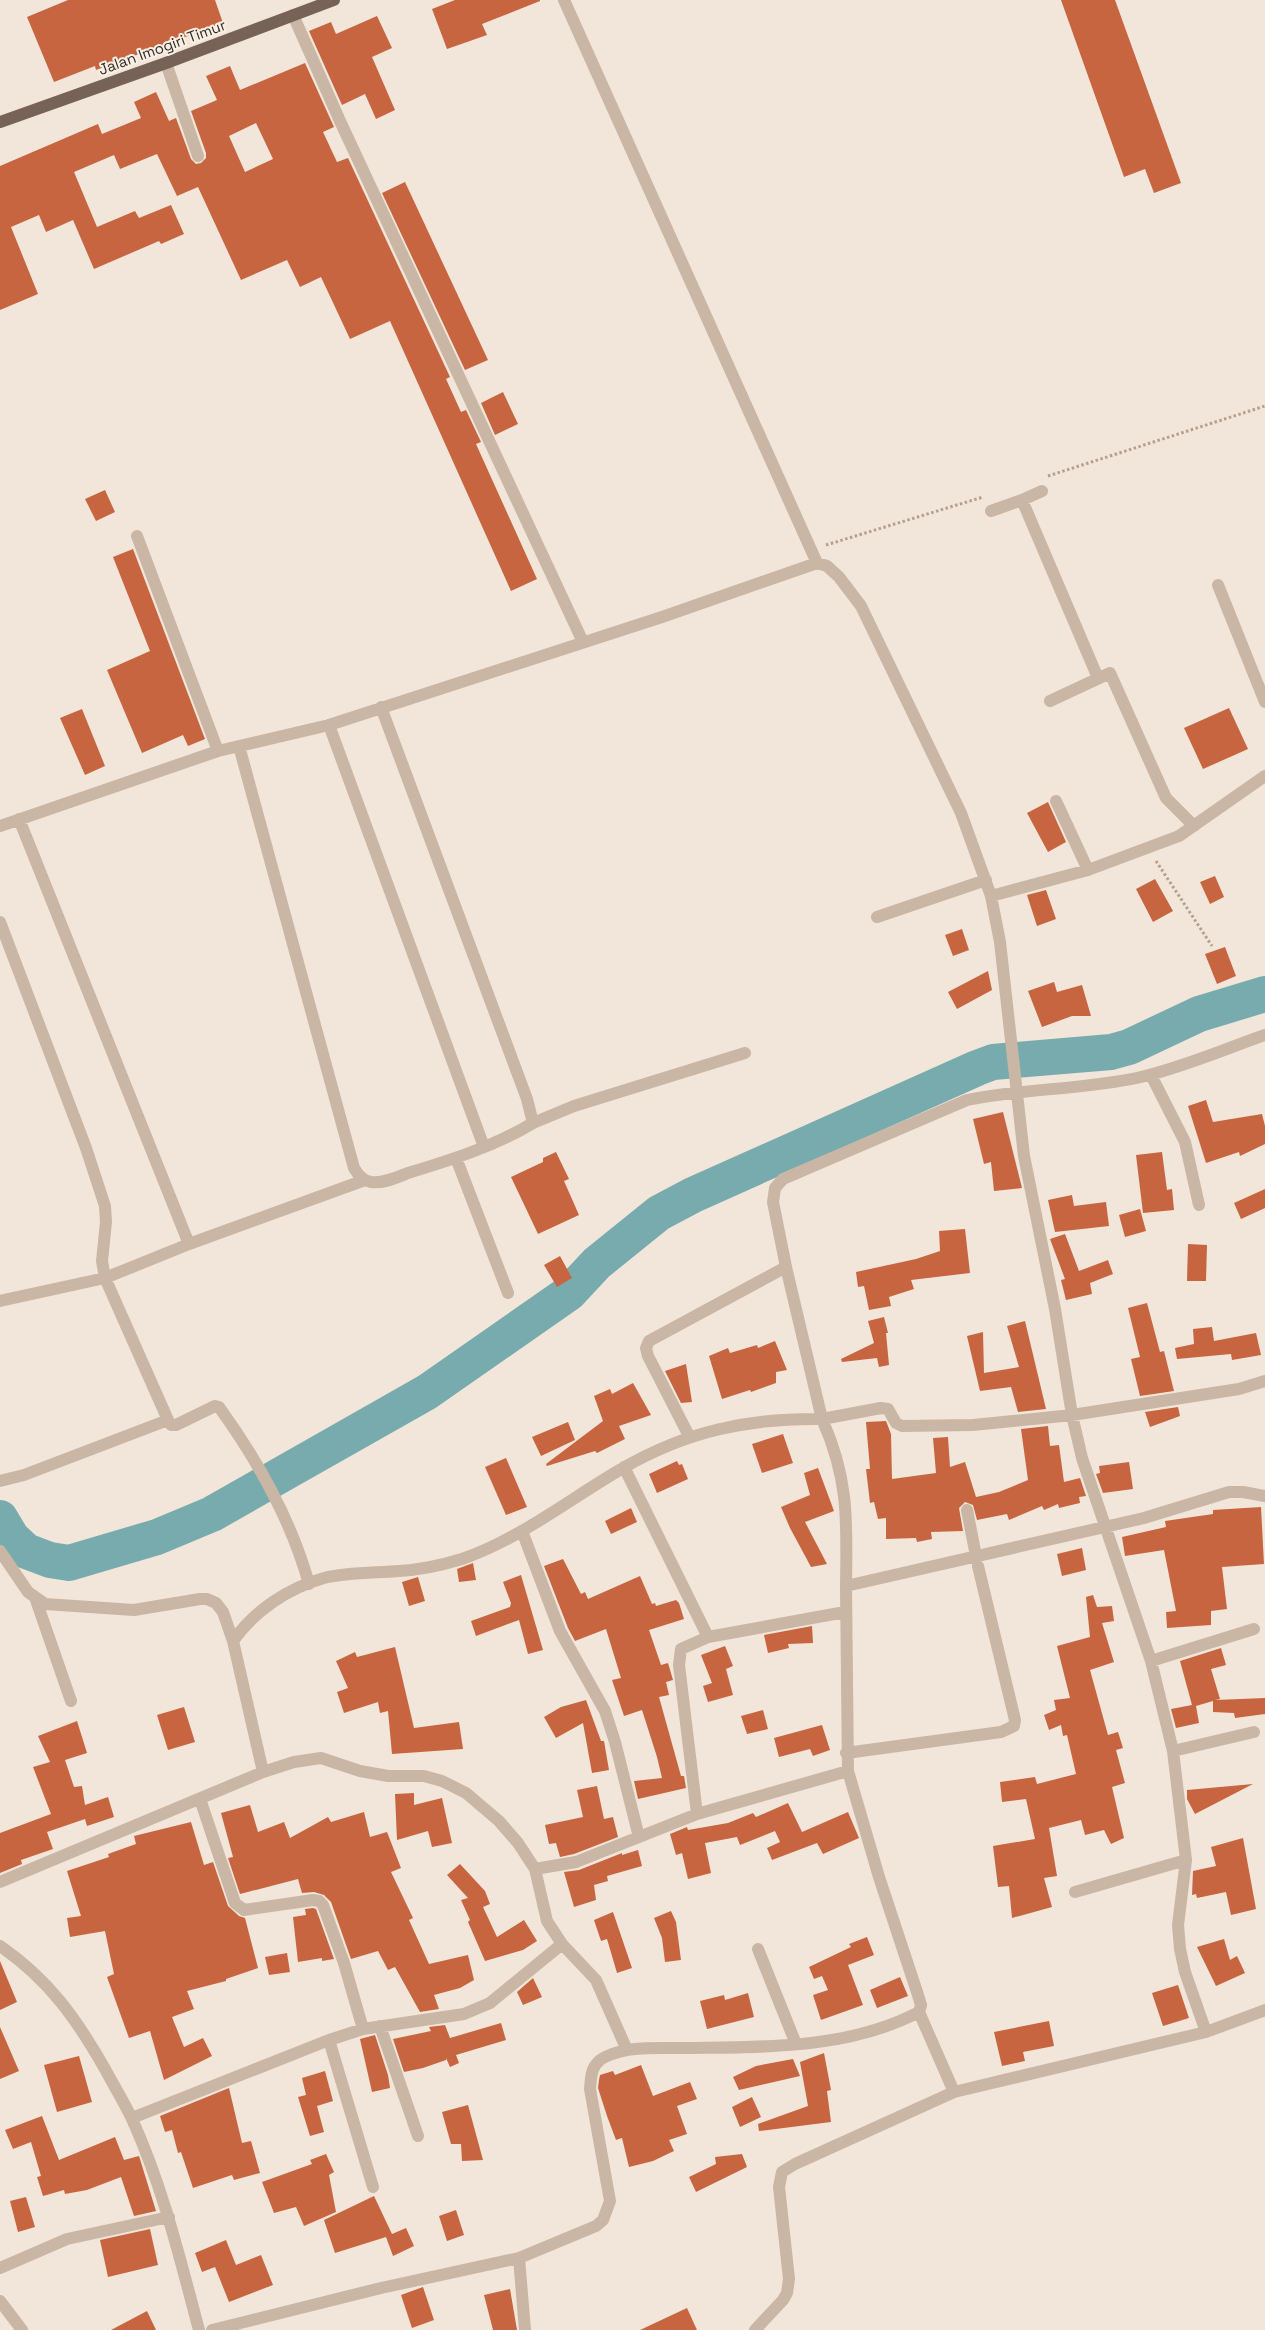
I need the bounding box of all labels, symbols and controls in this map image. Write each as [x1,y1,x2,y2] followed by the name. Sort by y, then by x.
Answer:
[96,15,229,79] street label: Jalan Imogiri Timur

